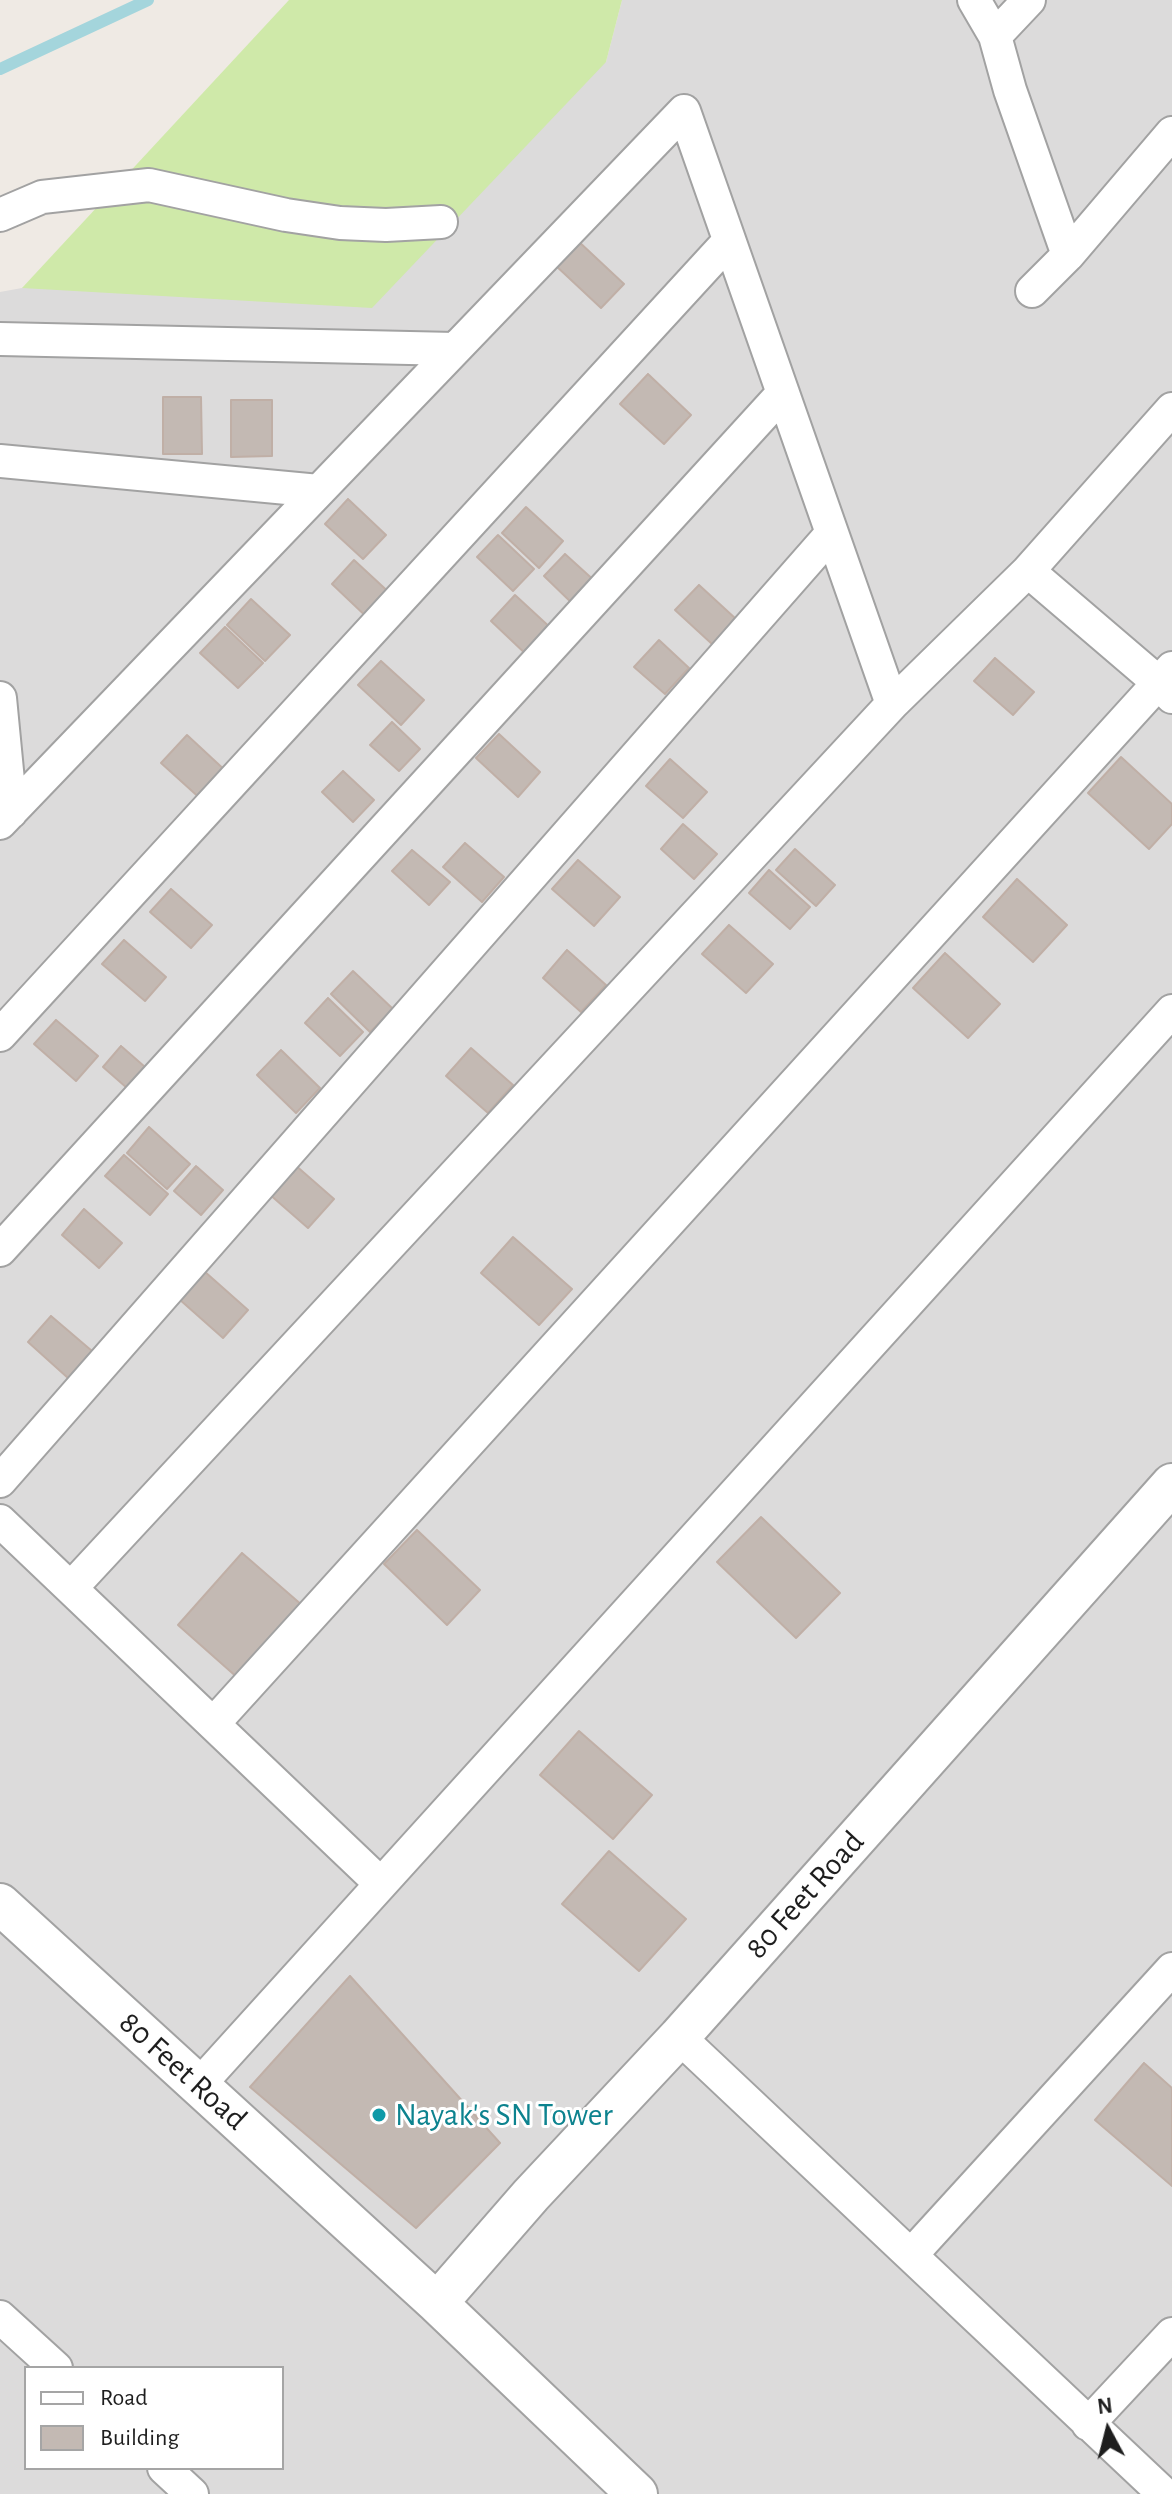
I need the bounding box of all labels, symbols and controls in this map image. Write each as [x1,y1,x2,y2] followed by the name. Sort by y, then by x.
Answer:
[738,1823,872,1967] street label: 80 Feet Road
[111,2004,255,2138] street label: 80 Feet Road
[395,2096,613,2134] place label: Nayak's SN Tower
[370,2106,388,2124] marker: Nayak's SN Tower
[24,2366,284,2470] legend
[100,2386,148,2410] text: Road
[1068,2390,1148,2470] north arrow
[1096,2394,1114,2418] text: N
[100,2426,179,2450] text: Building

